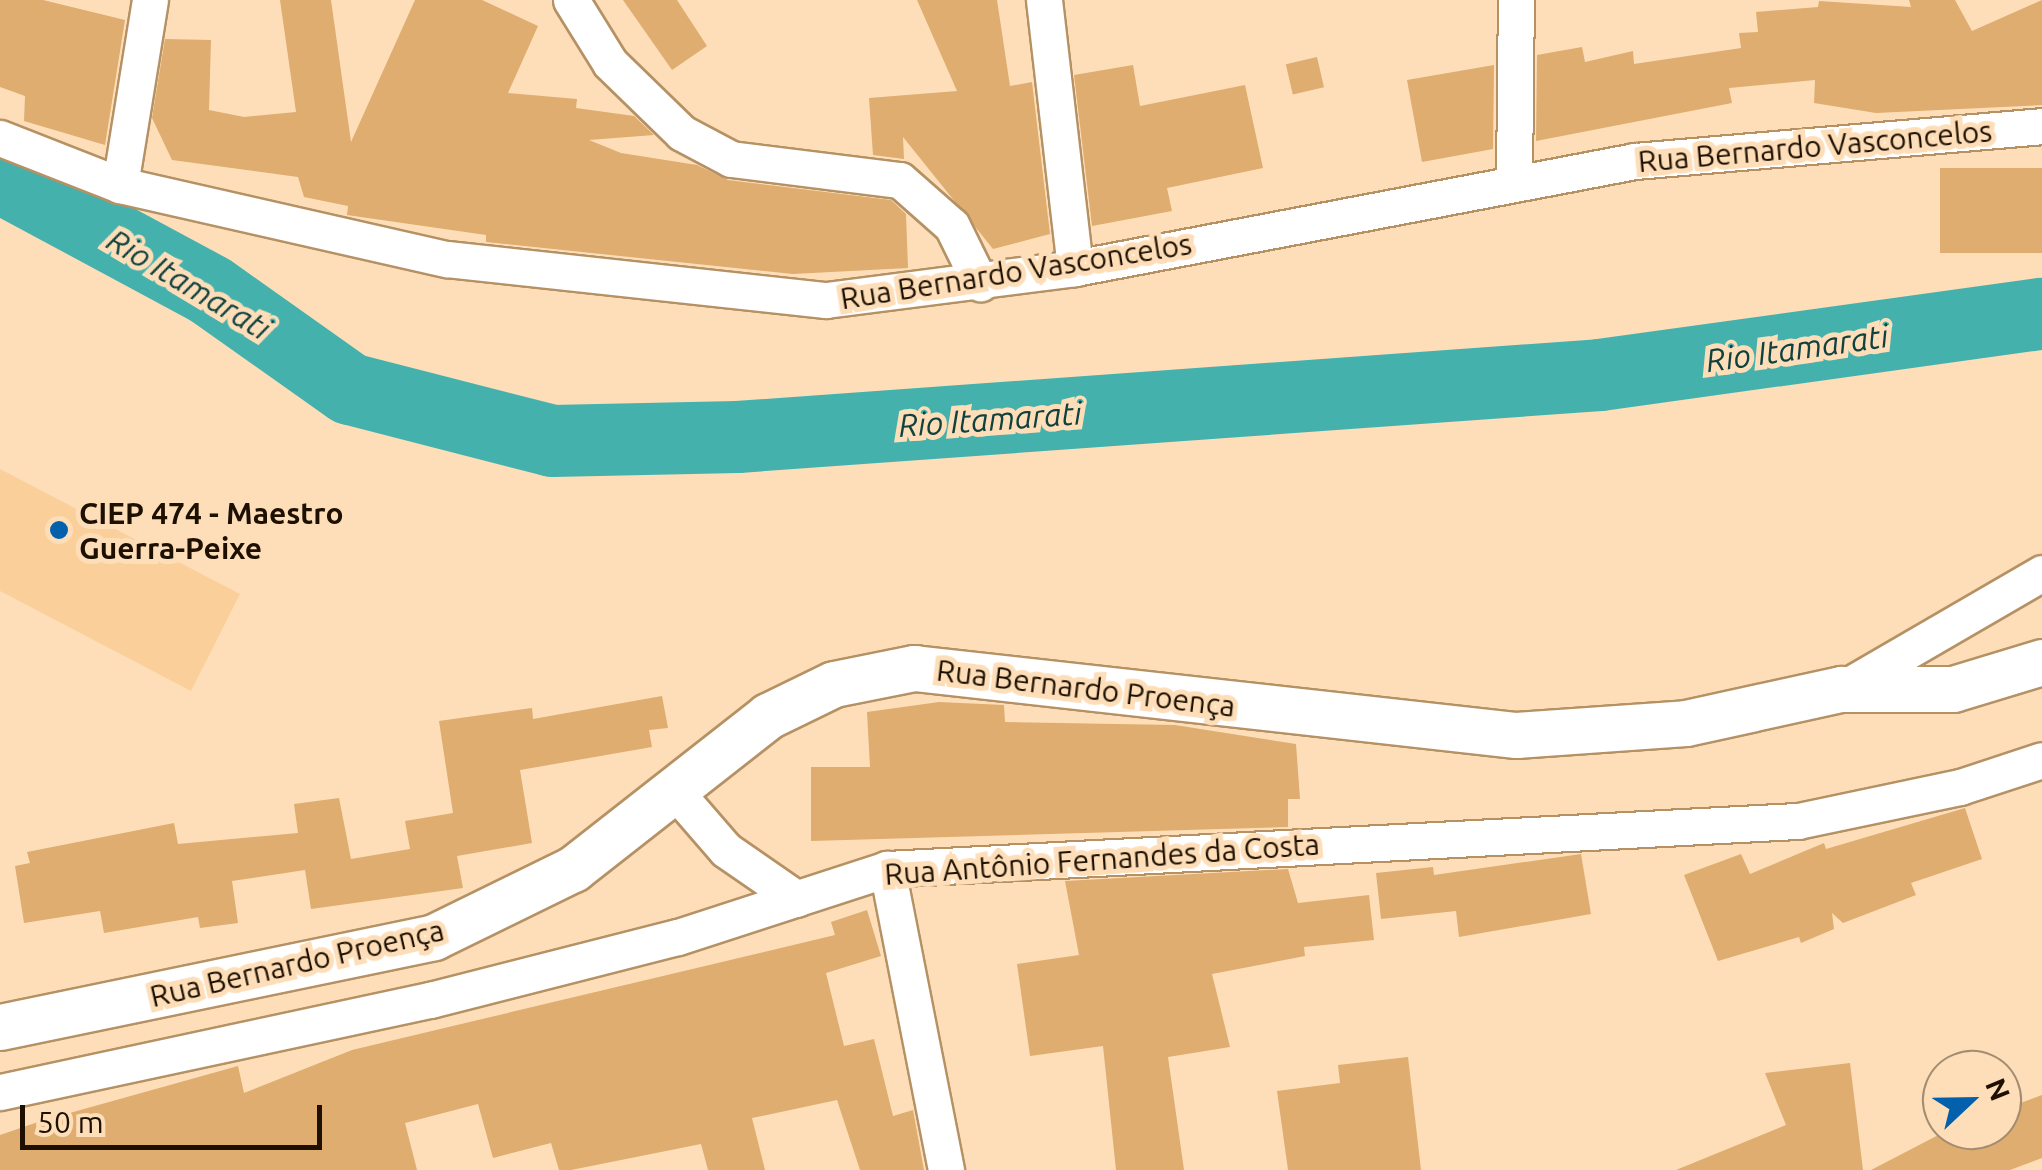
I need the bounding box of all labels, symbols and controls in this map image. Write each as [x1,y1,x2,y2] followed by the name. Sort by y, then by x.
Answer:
[1636,113,1994,179] street label: Rua Bernardo Vasconcelos
[100,220,278,348] water label: Rio Itamarati
[838,225,1194,317] street label: Rua Bernardo Vasconcelos
[1703,316,1891,380] water label: Rio Itamarati
[897,393,1083,445] water label: Rio Itamarati
[79,495,343,566] place label: CIEP 474 - Maestro Guerra-Peixe
[48,519,70,541] marker: CIEP 474 - Maestro Guerra-Peixe
[935,652,1237,724] street label: Rua Bernardo Proença
[883,826,1321,892] street label: Rua Antônio Fernandes da Costa
[146,912,448,1014] street label: Rua Bernardo Proença
[1922,1050,2022,1150] north arrow
[1980,1074,2017,1105] text: N
[25,1085,328,1147] scale bar
[37,1105,104,1139] text: 50 m

